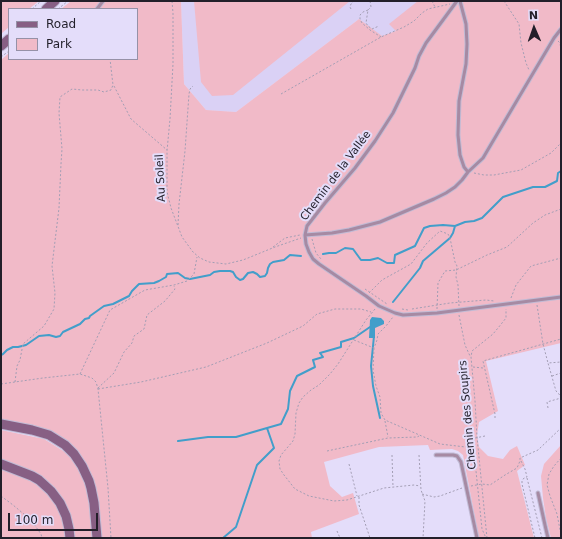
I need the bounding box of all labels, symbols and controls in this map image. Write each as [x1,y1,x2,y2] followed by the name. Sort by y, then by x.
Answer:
[8,8,138,60] legend
[514,8,554,48] north arrow
[529,9,538,22] text: N
[46,17,76,31] text: Road
[46,37,72,51] text: Park
[298,128,374,224] street label: Chemin de la Vallée
[153,154,169,202] street label: Au Soleil
[457,360,479,470] street label: Chemin des Soupirs
[10,505,100,531] scale bar
[15,513,53,527] text: 100 m

